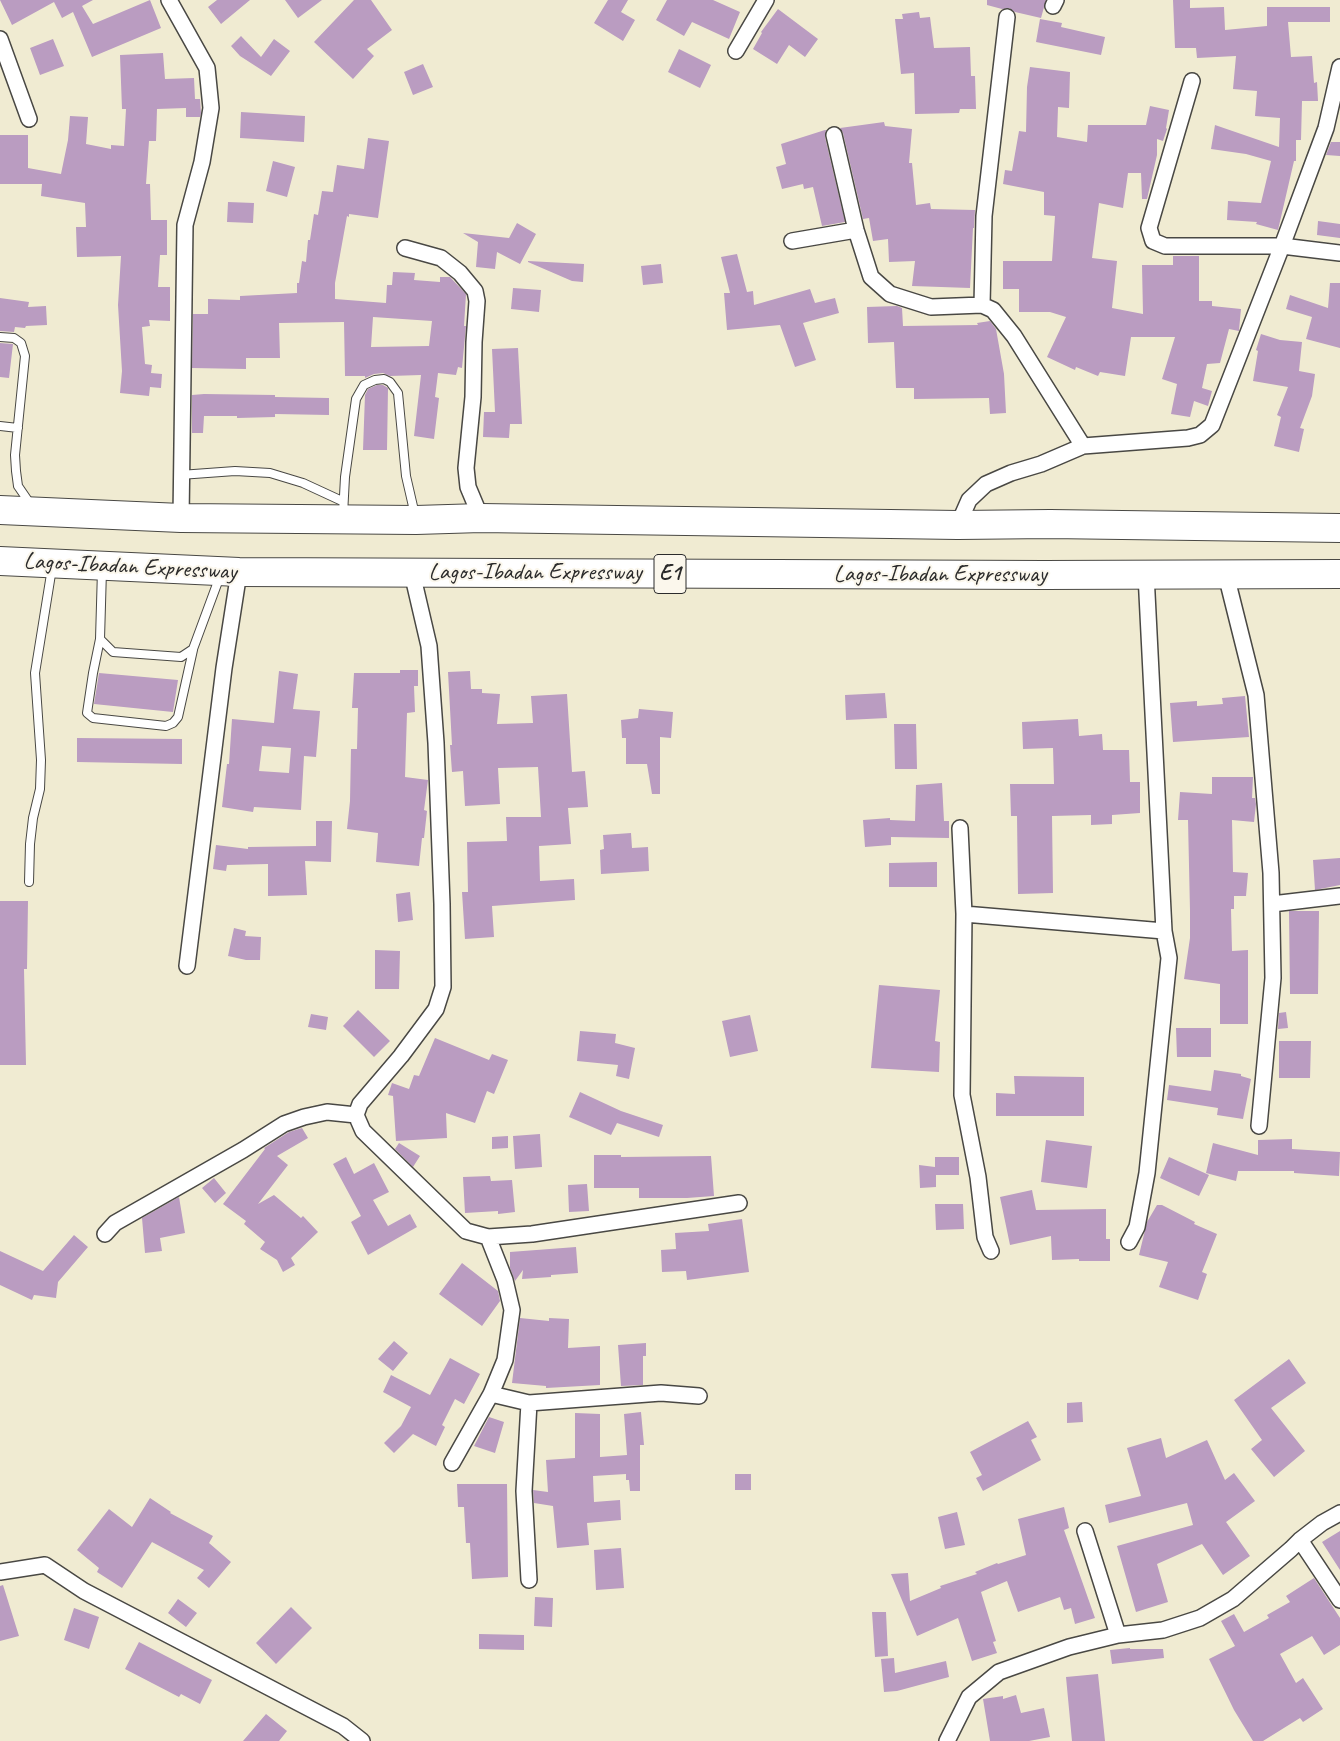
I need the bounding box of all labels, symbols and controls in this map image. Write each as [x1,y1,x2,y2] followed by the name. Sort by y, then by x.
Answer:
[23,547,237,587] street label: Lagos-Ibadan Expressway
[654,554,686,594] road number: E1
[428,559,642,587] street label: Lagos-Ibadan Expressway
[833,561,1047,589] street label: Lagos-Ibadan Expressway

